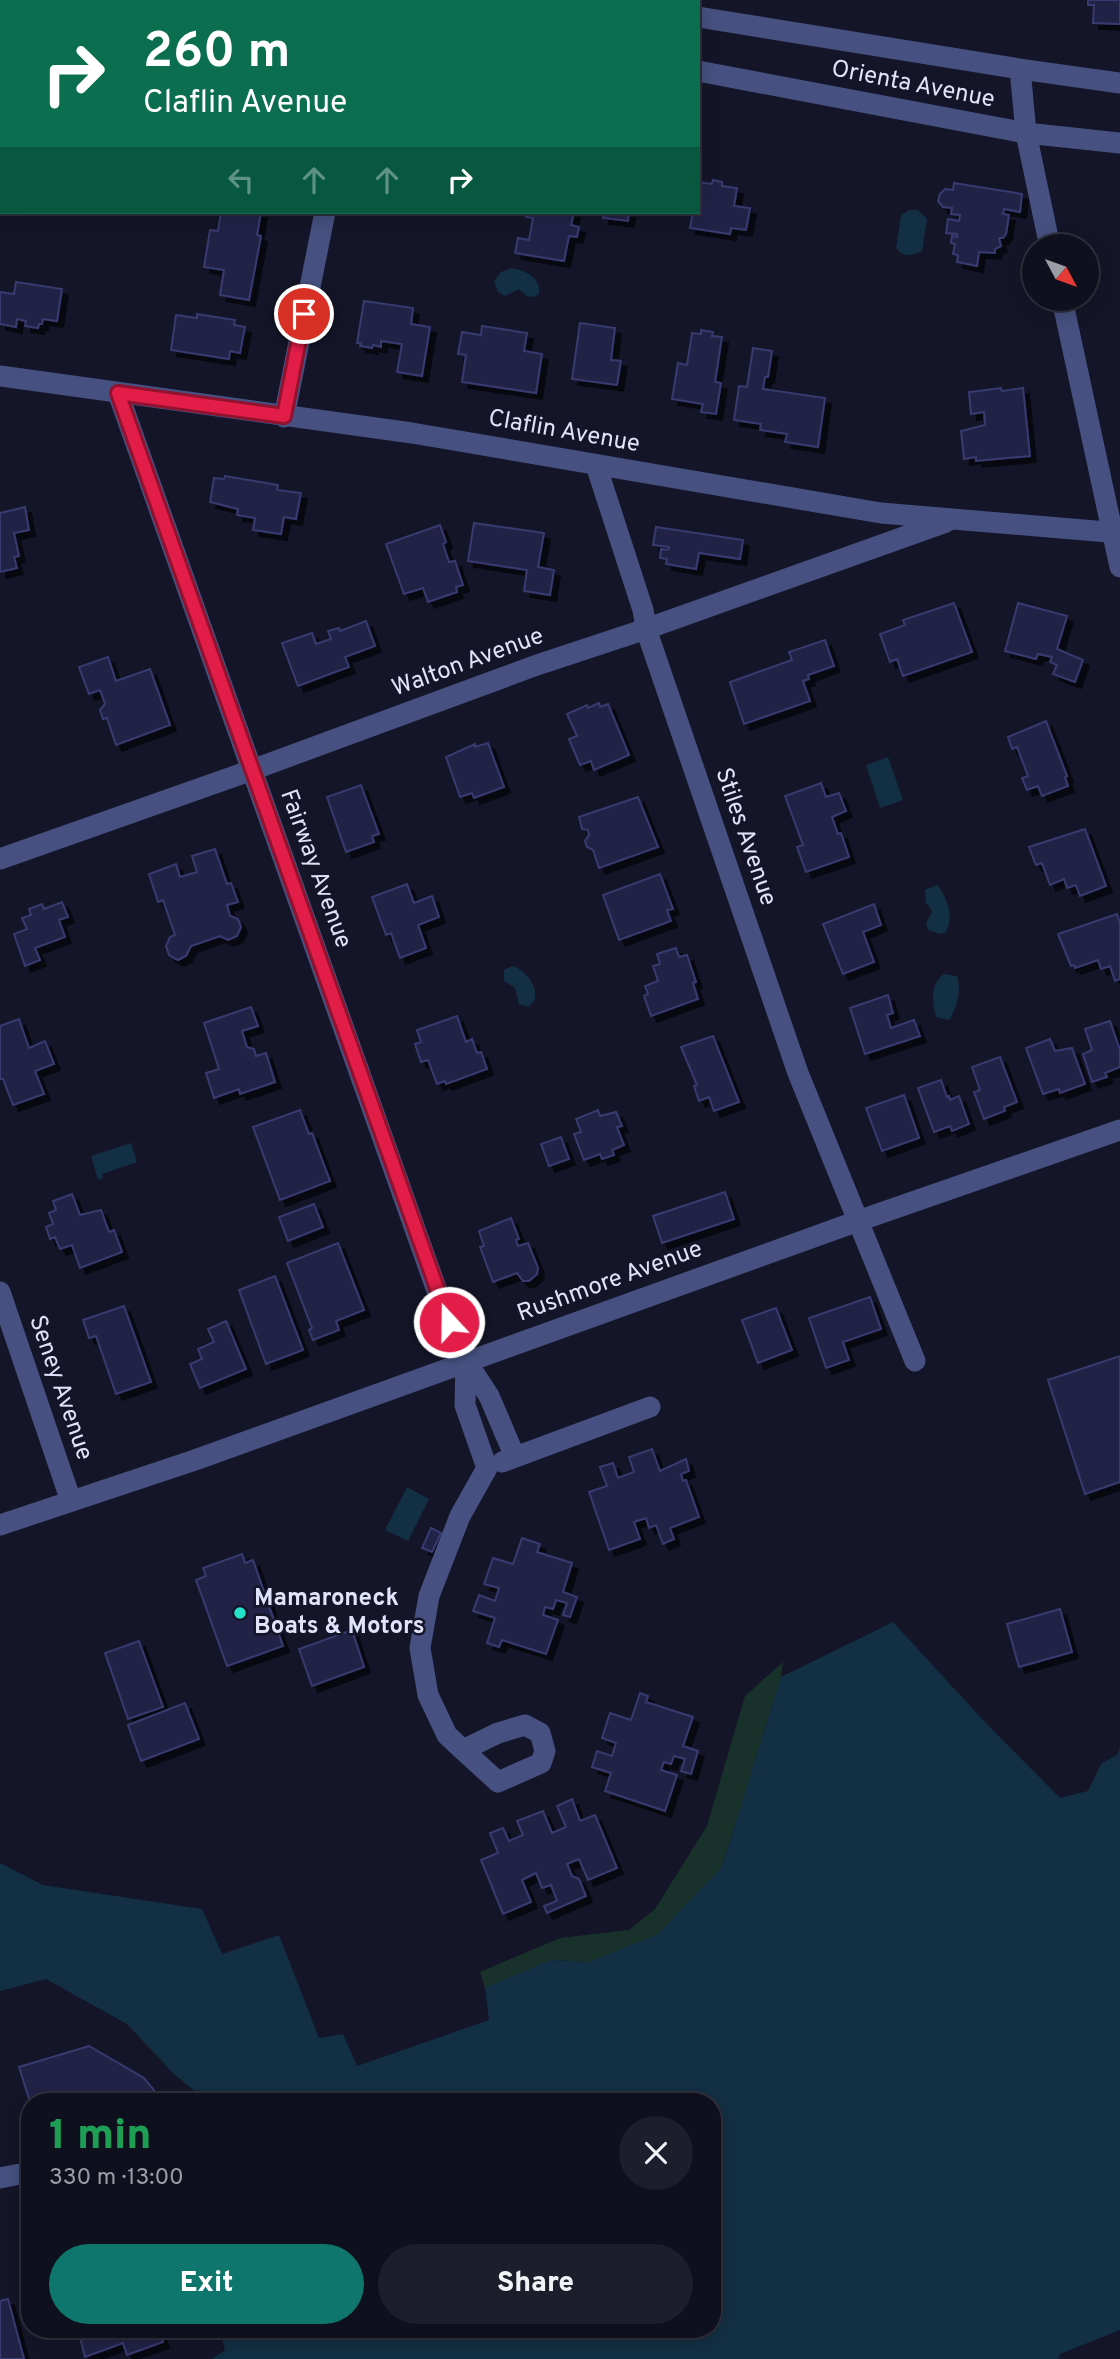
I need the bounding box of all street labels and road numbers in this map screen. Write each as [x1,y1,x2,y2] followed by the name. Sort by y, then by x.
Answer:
[829,54,997,116] street label: Orienta Avenue
[486,404,642,460] street label: Claflin Avenue
[388,622,548,704] street label: Walton Avenue
[707,764,783,910] street label: Stiles Avenue
[272,786,358,952] street label: Fairway Avenue
[513,1235,707,1329] street label: Rushmore Avenue
[21,1312,99,1464] street label: Seney Avenue

